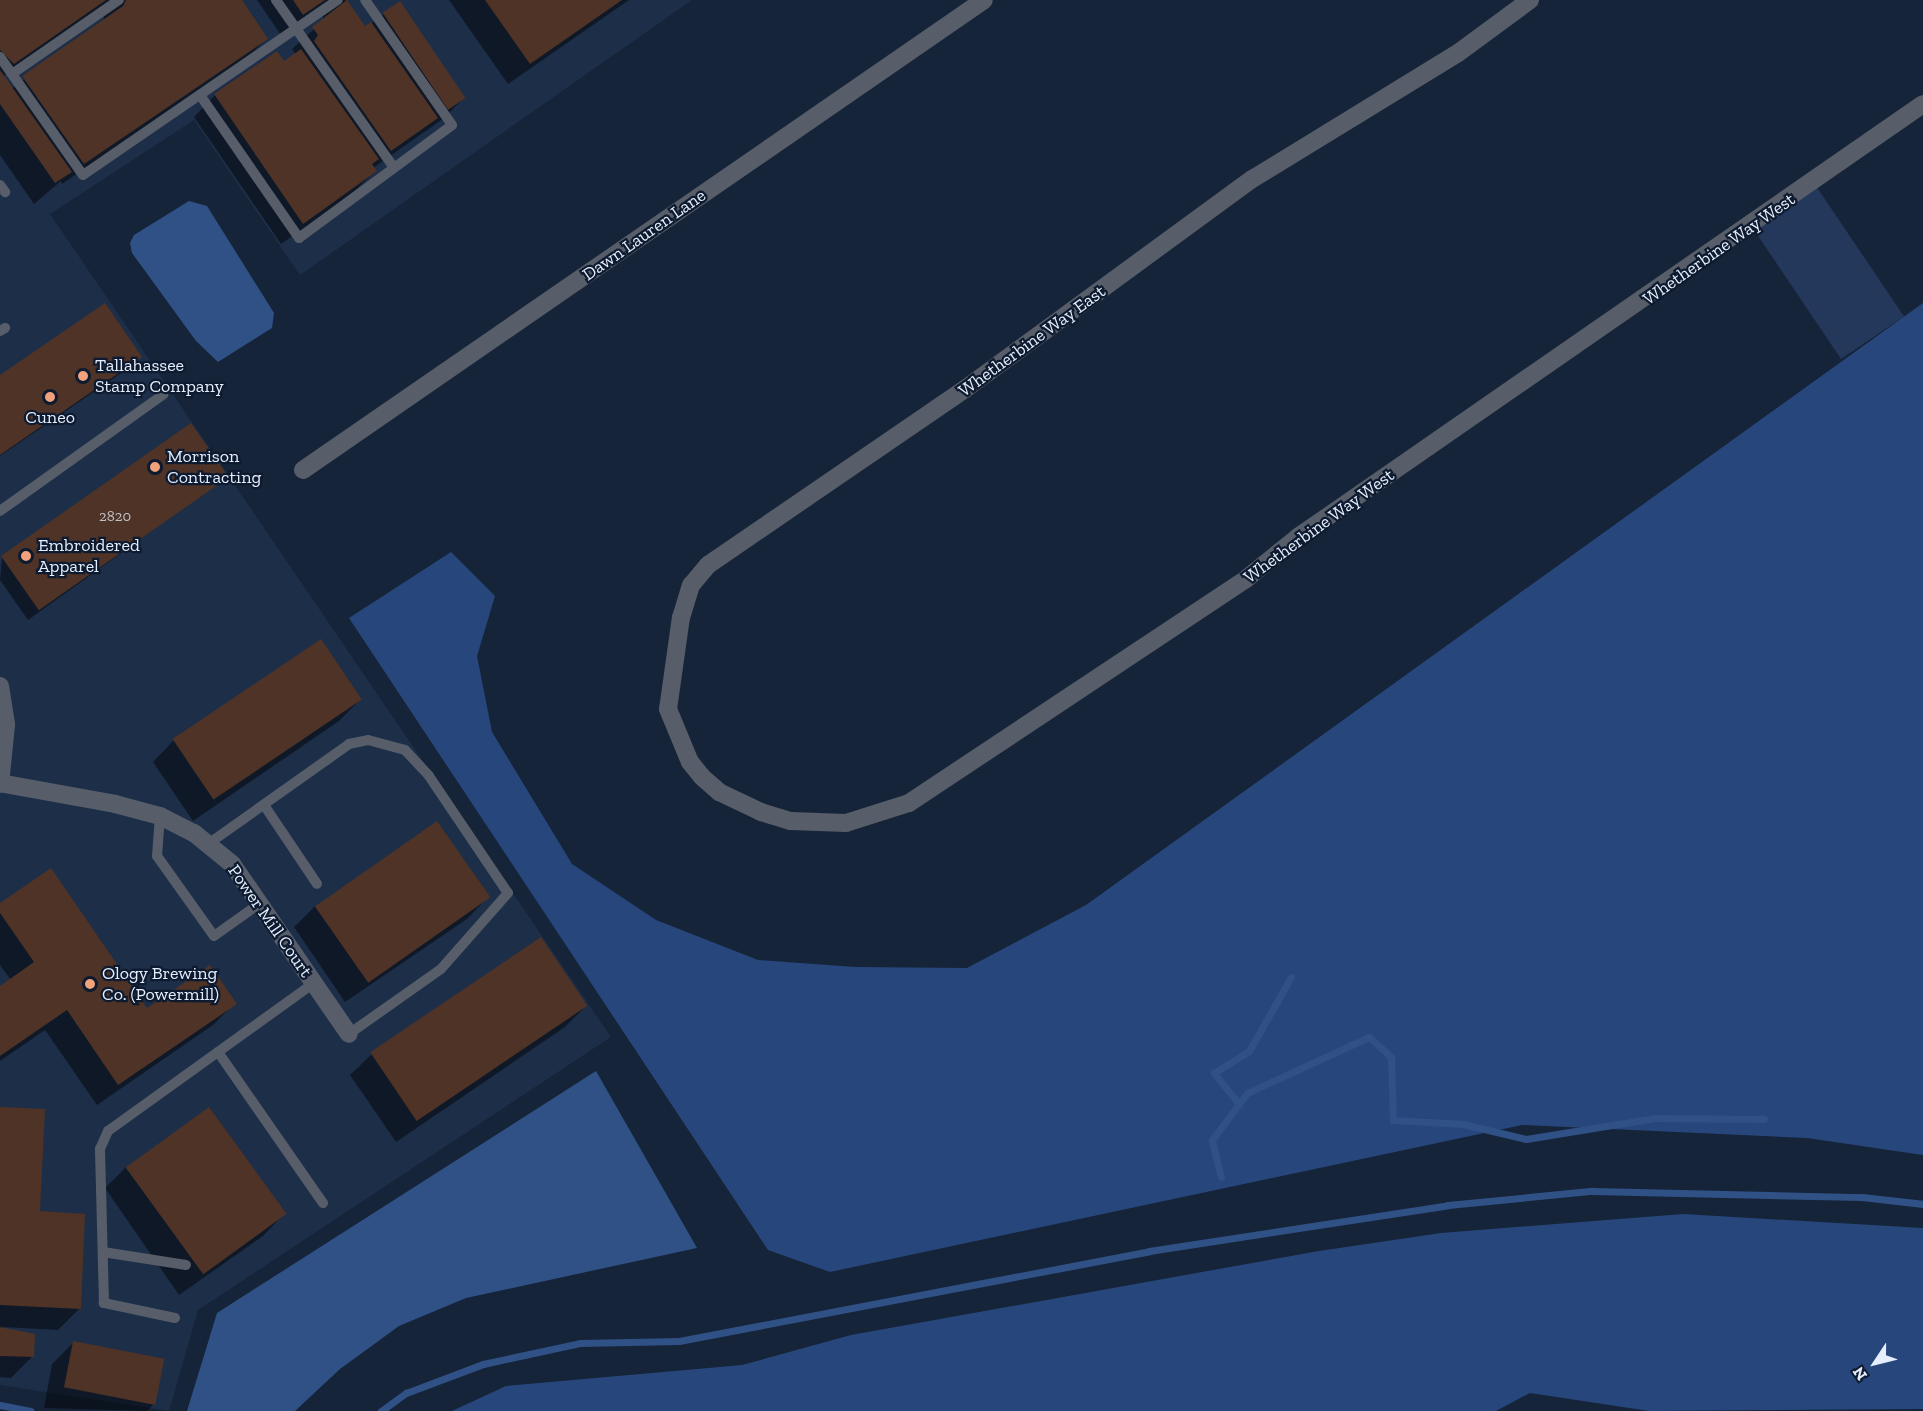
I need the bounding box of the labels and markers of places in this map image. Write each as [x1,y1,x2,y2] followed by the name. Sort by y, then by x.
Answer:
[95,355,224,398] place label: Tallahassee Stamp Company
[76,369,90,383] marker: Tallahassee Stamp Company
[43,390,57,404] marker: Cuneo
[25,406,75,428] place label: Cuneo
[167,446,261,488] place label: Morrison Contracting
[148,460,162,474] marker: Morrison Contracting
[38,535,140,578] place label: Embroidered Apparel
[19,549,33,563] marker: Embroidered Apparel
[102,963,219,1006] place label: Ology Brewing Co. (Powermill)
[83,977,97,991] marker: Ology Brewing Co. (Powermill)

